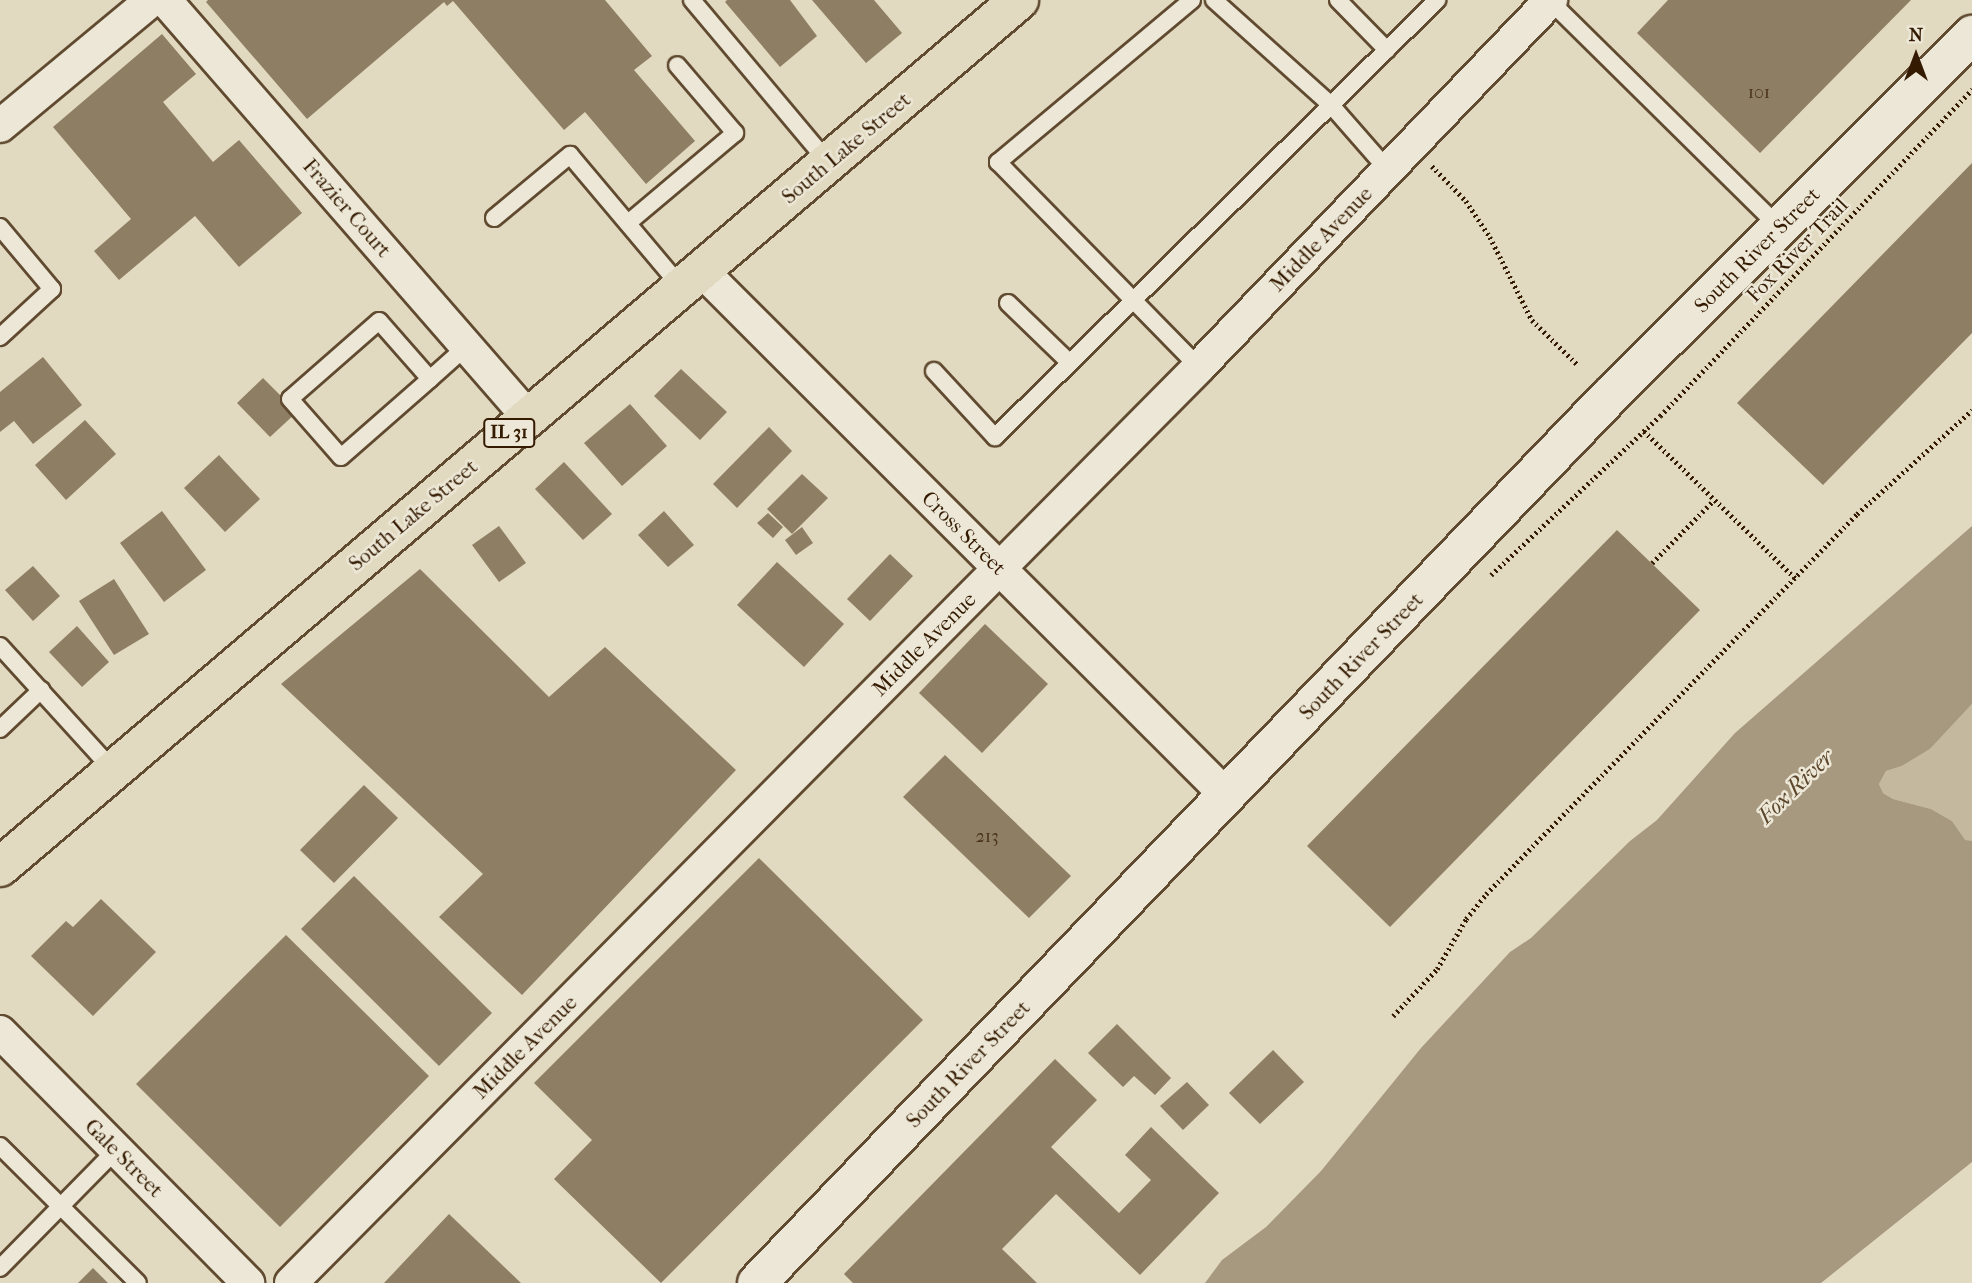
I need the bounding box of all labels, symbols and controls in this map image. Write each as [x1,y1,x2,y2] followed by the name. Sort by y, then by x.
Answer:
[1881,21,1951,91] north arrow
[1909,24,1923,46] text: N
[1748,82,1770,104] house number: 101
[777,87,915,209] street label: South Lake Street
[297,154,397,262] street label: Frazier Court
[1265,181,1377,297] street label: Middle Avenue
[1689,182,1825,318] street label: South River Street
[1741,193,1853,307] street label: Fox River Trail
[483,418,535,448] road number: IL 31
[344,454,482,576] street label: South Lake Street
[917,486,1011,580] street label: Cross Street
[867,587,981,701] street label: Middle Avenue
[1294,587,1428,725] street label: South River Street
[1752,744,1840,830] water label: Fox River
[975,826,999,848] house number: 213
[468,990,582,1104] street label: Middle Avenue
[901,995,1035,1133] street label: South River Street
[80,1114,168,1202] street label: Gale Street

